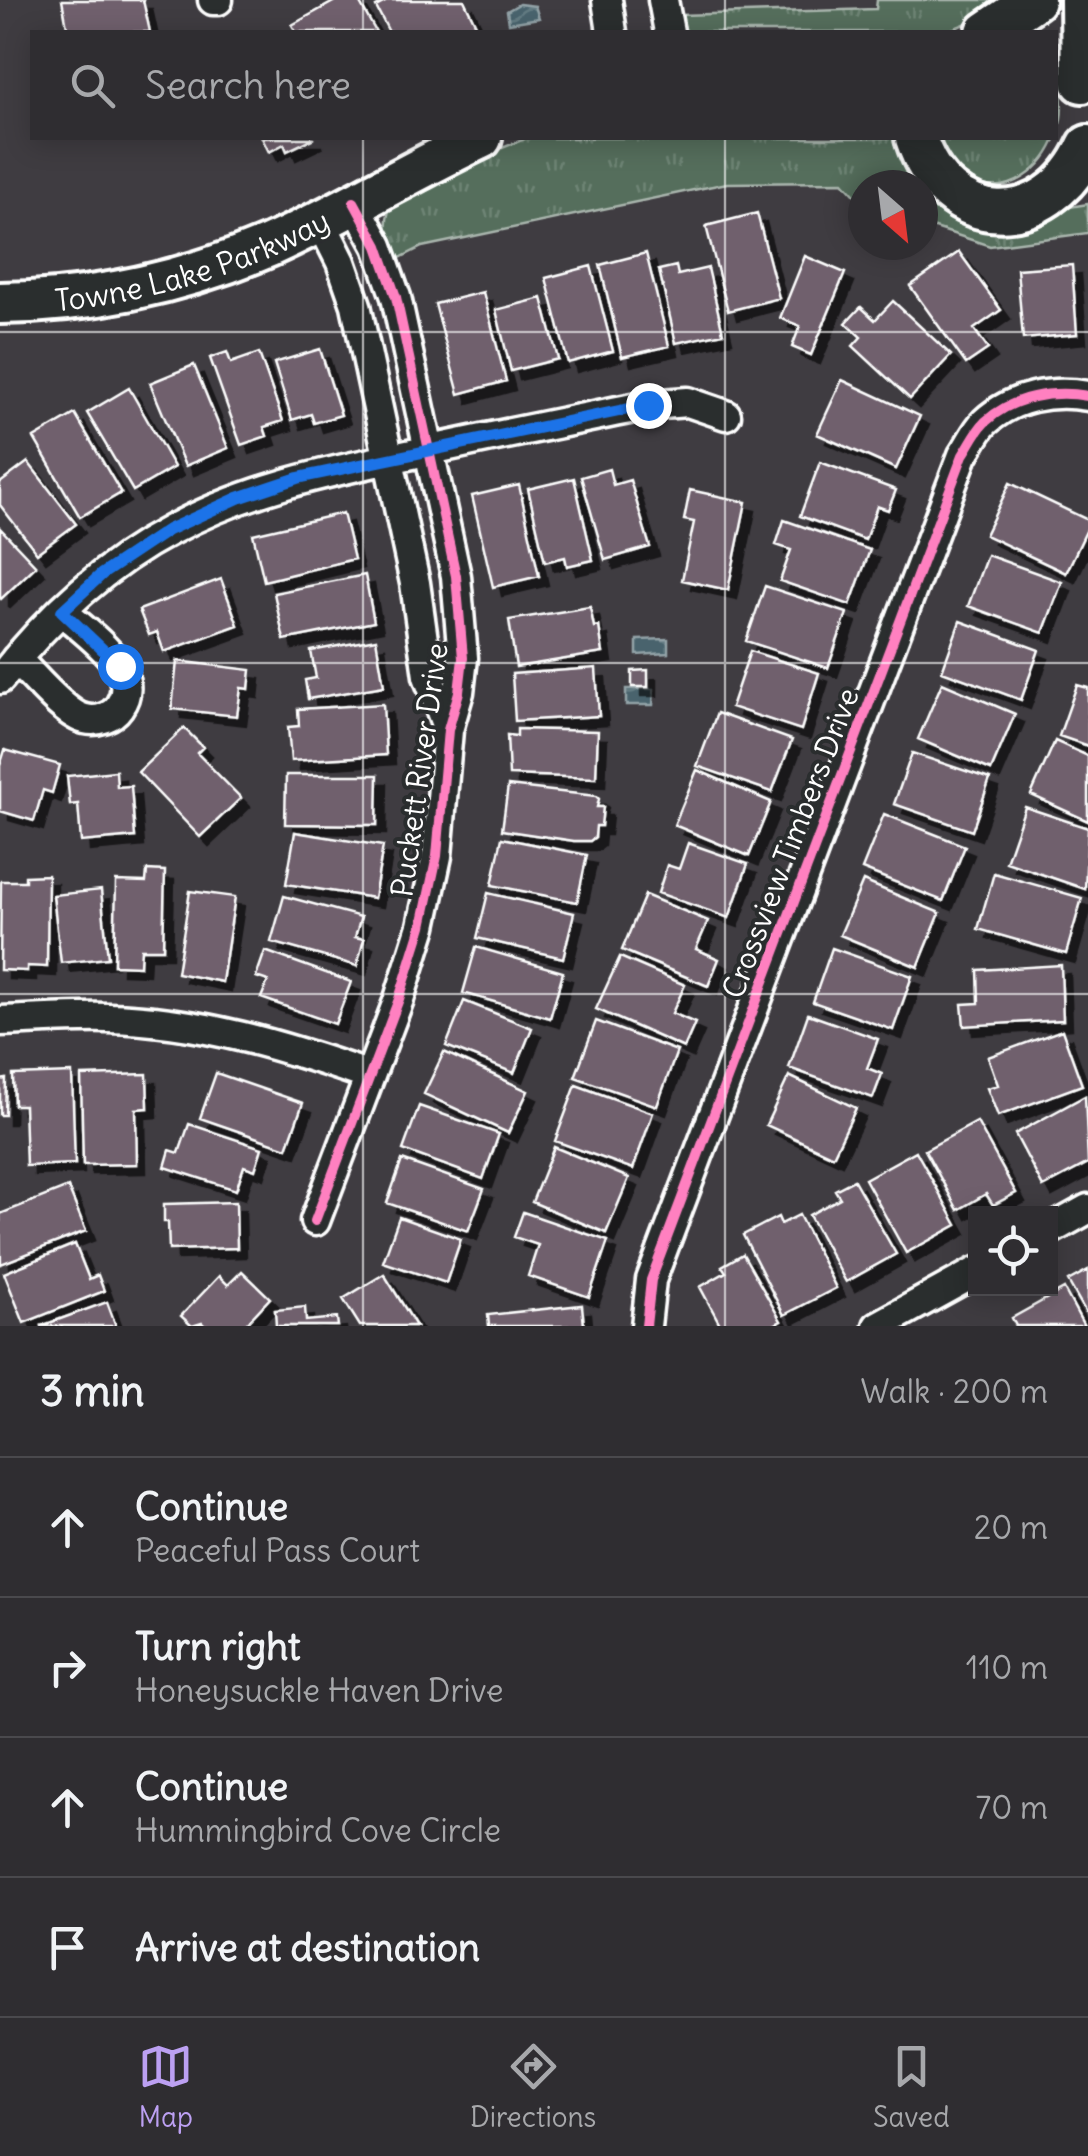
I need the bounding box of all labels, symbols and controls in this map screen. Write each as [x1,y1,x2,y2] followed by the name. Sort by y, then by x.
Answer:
[30,30,1058,140] search box
[65,58,120,113] icon: search
[145,62,351,109] text: Search here
[848,170,938,260] north arrow
[53,201,336,319] street label: Towne Lake Parkway
[626,383,672,429] route end
[382,641,456,899] street label: Puckett River Drive
[98,644,144,690] route start
[713,682,867,1004] street label: Crossview Timbers Drive
[968,1206,1058,1296] map controls
[968,1206,1058,1296] button: locate
[40,1365,144,1417] text: 3 min
[861,1371,1048,1412] text: Walk · 200 m
[135,1483,288,1530] text: Continue
[40,1500,95,1555] icon: ahead
[974,1507,1048,1548] text: 20 m
[135,1530,420,1571] text: Peaceful Pass Court
[135,1623,301,1670] text: Turn right
[40,1640,95,1695] icon: right
[966,1647,1048,1688] text: 110 m
[135,1670,503,1711] text: Honeysuckle Haven Drive
[135,1763,288,1810] text: Continue
[40,1780,95,1835] icon: ahead
[976,1787,1048,1828] text: 70 m
[135,1810,501,1851] text: Hummingbird Cove Circle
[40,1920,95,1975] icon: arrive
[135,1924,480,1971] text: Arrive at destination
[138,2039,193,2135] tab: Map
[470,2039,596,2135] tab: Directions
[873,2039,950,2135] tab: Saved

